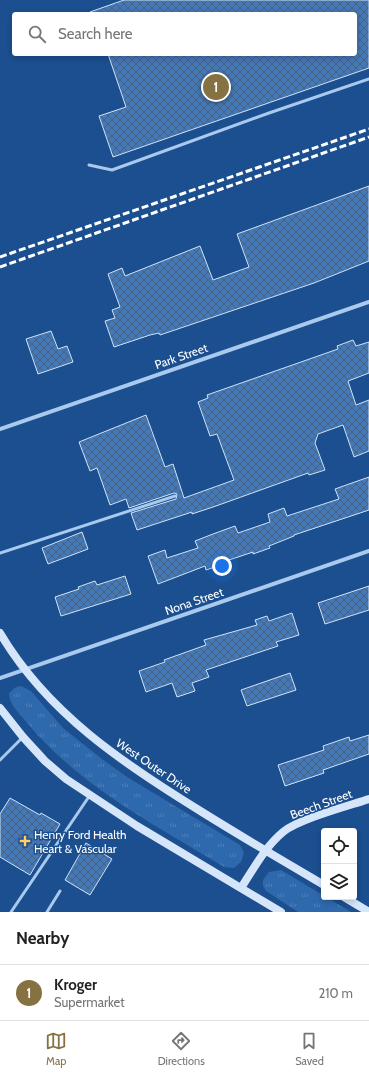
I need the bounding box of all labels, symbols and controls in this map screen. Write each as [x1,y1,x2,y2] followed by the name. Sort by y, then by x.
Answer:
[12,12,357,56] search box
[26,23,48,45] icon: search
[58,25,133,43] text: Search here
[203,72,229,102] pin: 1
[152,340,210,372] street label: Park Street
[212,556,232,576] your location
[163,584,225,618] street label: Nona Street
[113,735,195,797] street label: West Outer Drive
[288,786,354,822] street label: Beech Street
[34,827,127,856] place label: Henry Ford Health Heart & Vascular
[321,828,357,900] map controls
[321,828,357,864] button: locate
[19,835,31,847] marker: Henry Ford Health Heart & Vascular
[321,864,357,900] button: layers
[16,928,69,948] text: Nearby
[54,976,97,994] text: Kroger
[27,985,31,1001] text: 1
[319,985,353,1001] text: 210 m
[54,994,125,1010] text: Supermarket
[45,1030,67,1068] tab: Map
[158,1030,205,1068] tab: Directions
[295,1030,324,1068] tab: Saved

